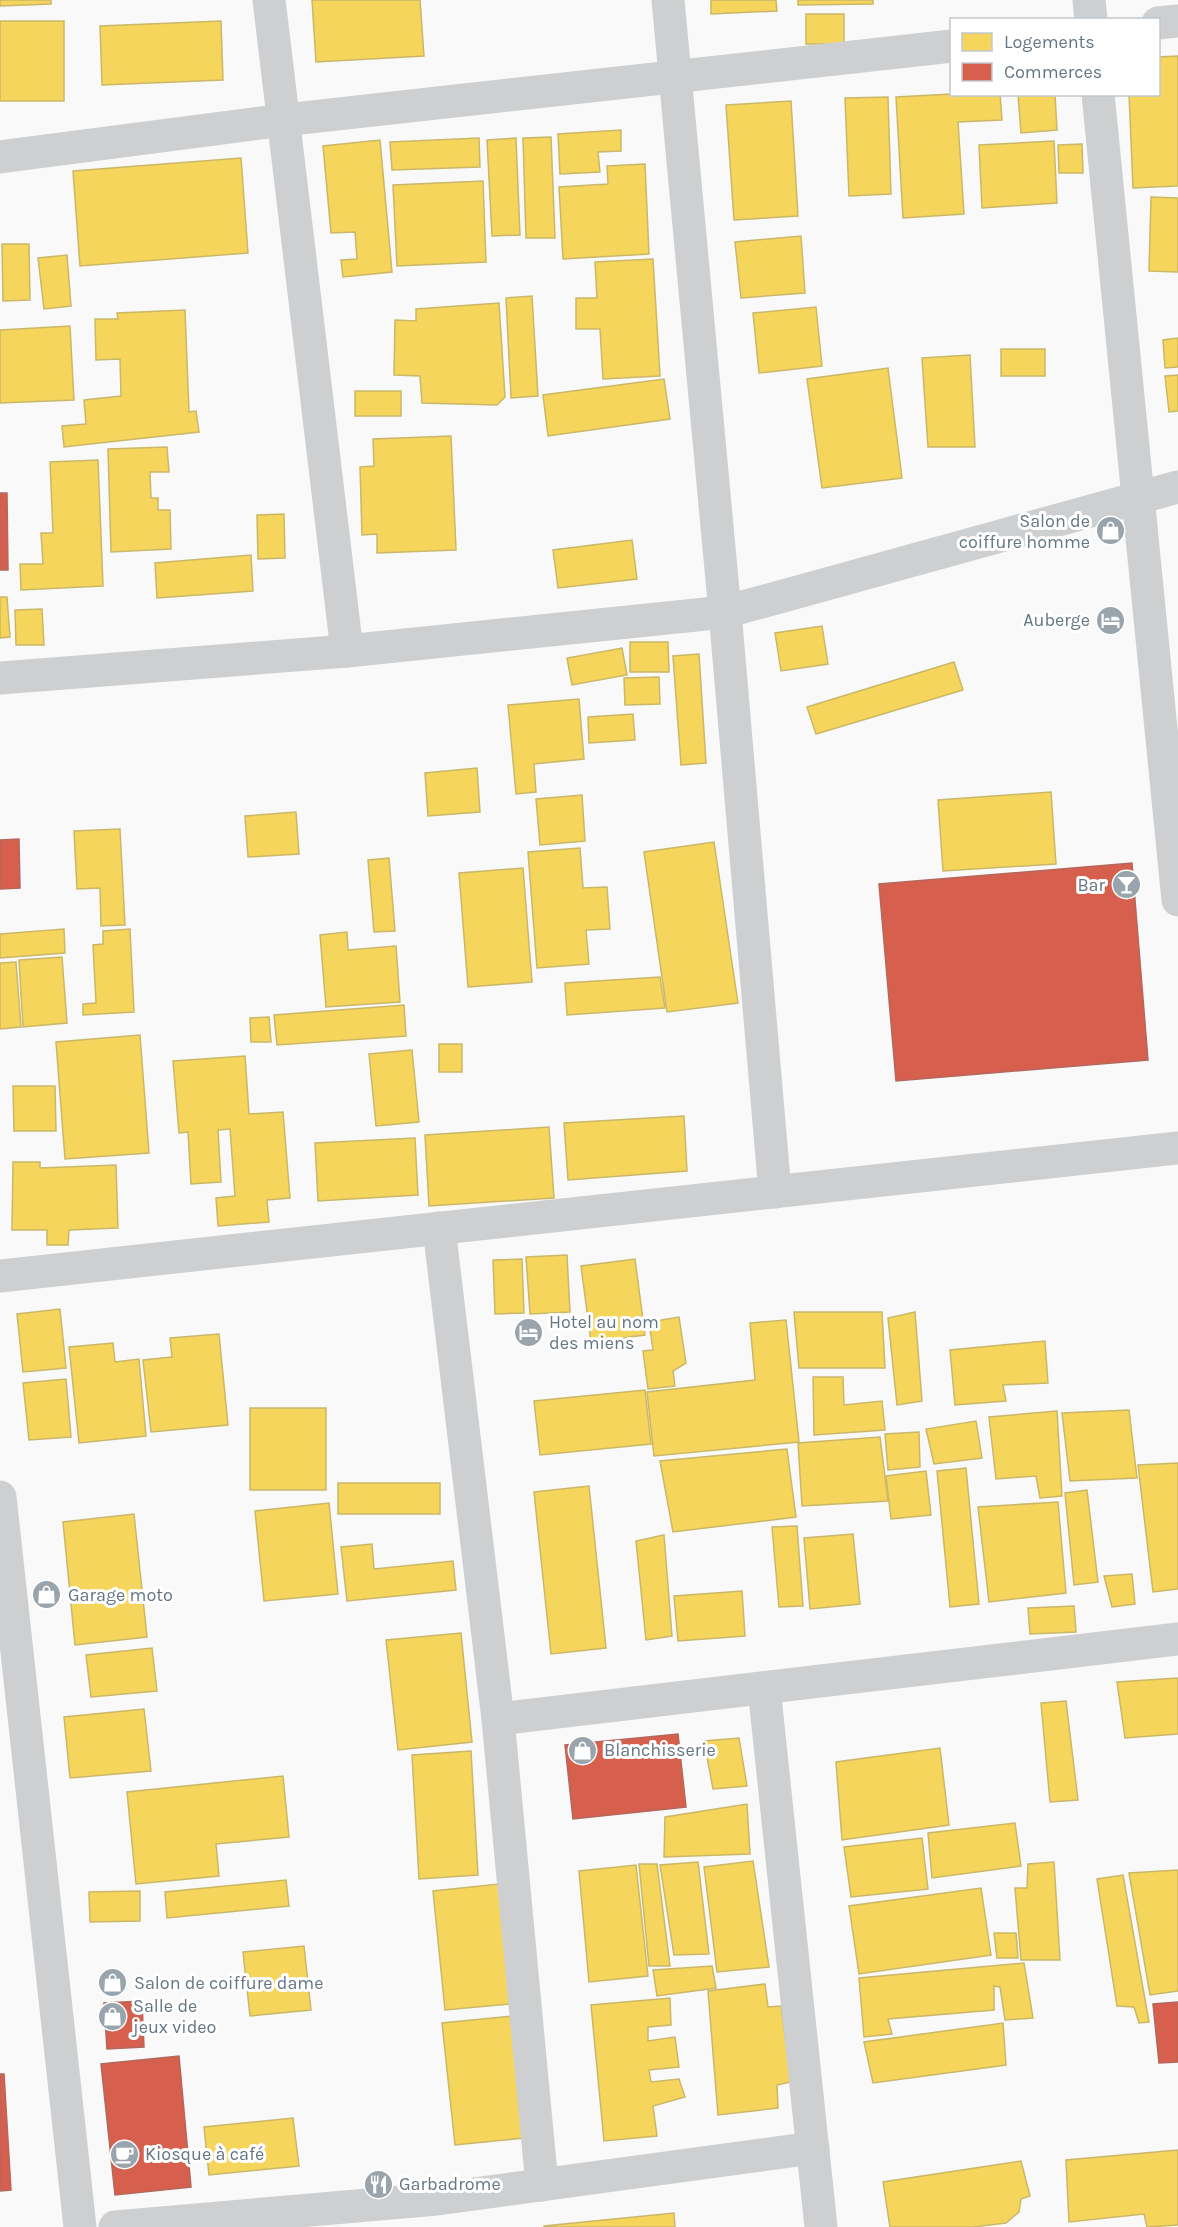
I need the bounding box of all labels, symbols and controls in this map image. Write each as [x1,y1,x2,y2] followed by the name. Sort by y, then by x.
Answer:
[950,18,1160,96] legend
[1004,31,1095,53] text: Logements
[1004,61,1102,83] text: Commerces
[959,510,1090,553] place label: Salon de coiffure homme
[1095,515,1127,547] shop icon: Salon de coiffure homme
[1095,604,1127,636] hotel icon: Auberge
[1023,609,1090,631] place label: Auberge
[1110,869,1142,901] bar icon: Bar
[1077,874,1105,896] place label: Bar
[549,1311,659,1354] place label: Hotel au nom des miens
[512,1316,544,1348] hotel icon: Hotel au nom des miens
[31,1579,63,1611] shop icon: Garage moto
[68,1584,173,1606] place label: Garage moto
[567,1734,599,1766] shop icon: Blanchisserie
[604,1739,716,1761] place label: Blanchisserie
[97,1967,129,1999] shop icon: Salon de coiffure dame
[134,1972,323,1994] place label: Salon de coiffure dame
[131,1995,216,2038] place label: Salle de jeux video
[96,2000,128,2032] shop icon: Salle de jeux video
[108,2138,140,2170] cafe icon: Kiosque à café
[145,2143,264,2165] place label: Kiosque à café
[362,2168,394,2200] restaurant icon: Garbadrome
[399,2173,501,2195] place label: Garbadrome

